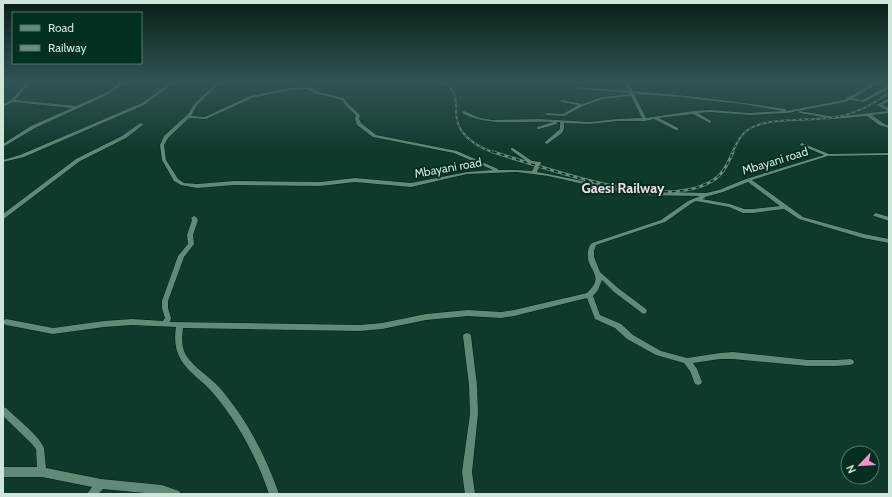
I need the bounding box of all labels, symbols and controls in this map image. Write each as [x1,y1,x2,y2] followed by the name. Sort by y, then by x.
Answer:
[12,12,142,64] legend
[48,20,74,35] text: Road
[48,40,86,55] text: Railway
[740,143,810,178] street label: Mbayani road
[413,154,483,181] street label: Mbayani road
[582,179,665,197] district label: Gaesi Railway
[840,445,880,485] north arrow
[843,463,859,476] text: N

